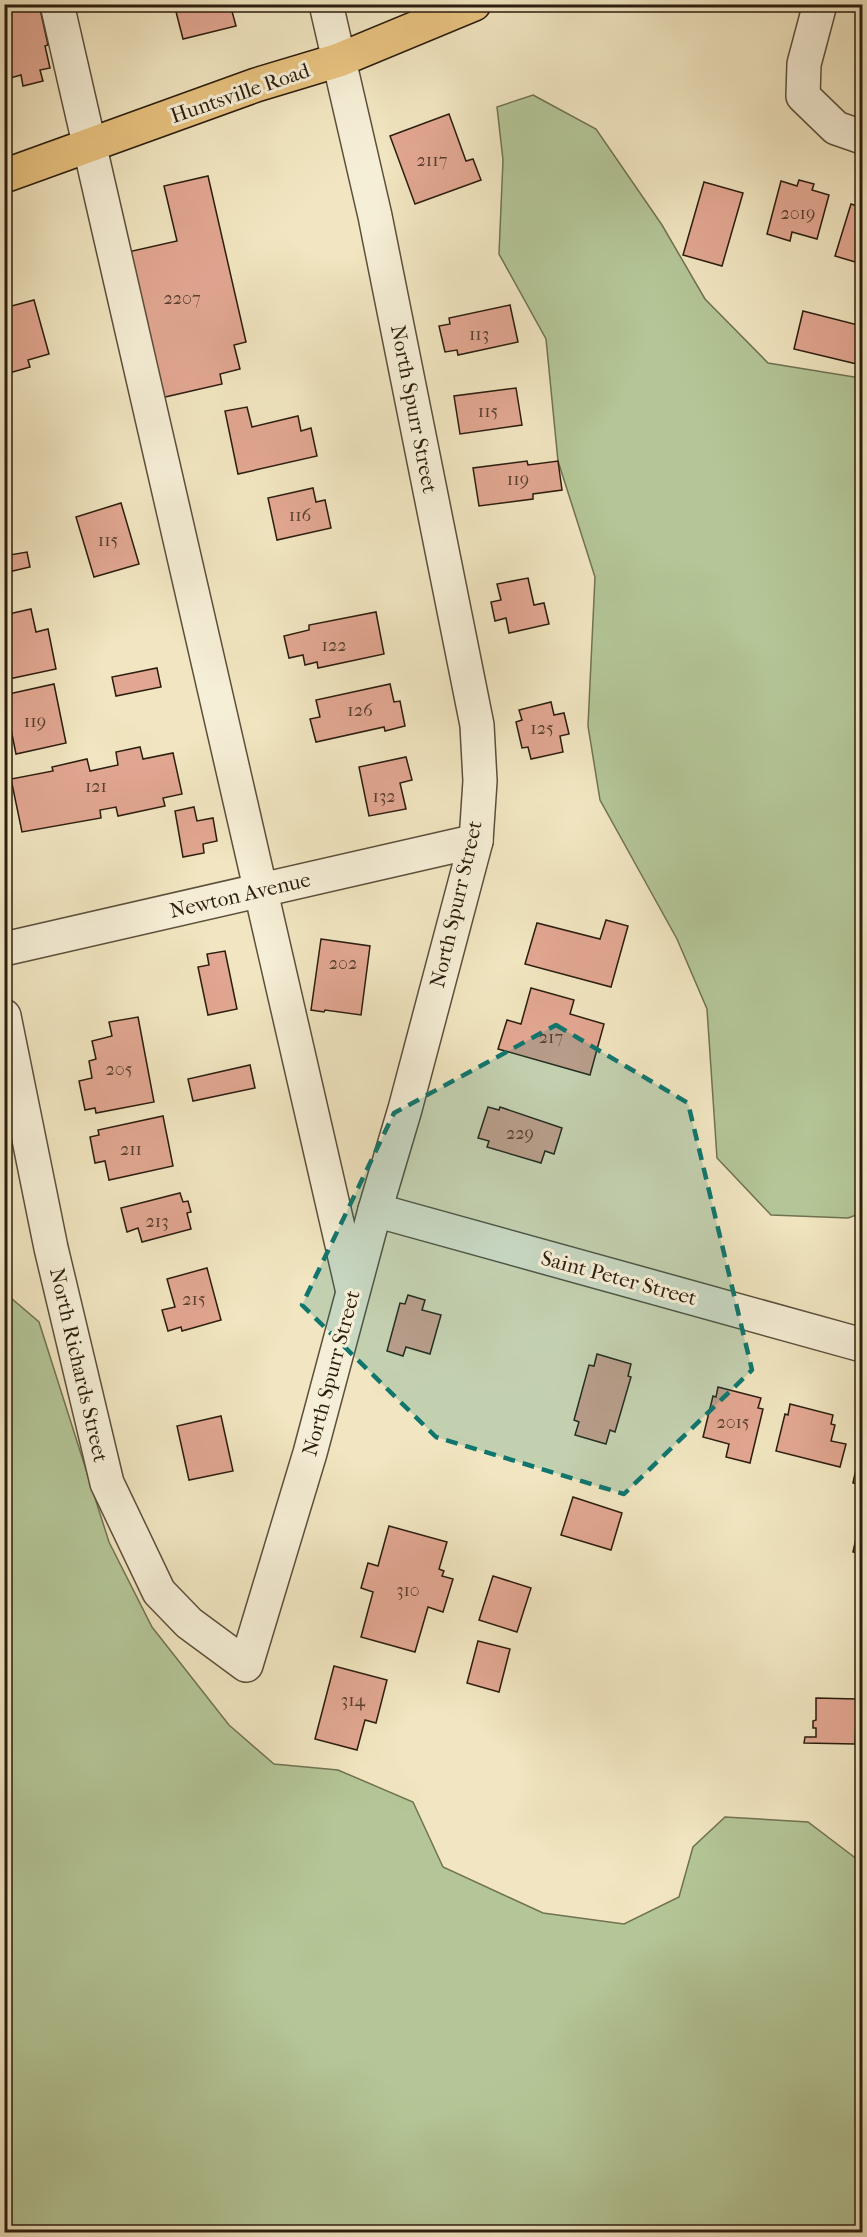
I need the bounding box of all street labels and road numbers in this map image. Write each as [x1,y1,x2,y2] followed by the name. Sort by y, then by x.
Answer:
[167,58,313,128] street label: Huntsville Road
[386,323,442,496] street label: North Spurr Street
[425,818,487,990] street label: North Spurr Street
[167,867,313,923] street label: Newton Avenue
[539,1246,700,1310] street label: Saint Peter Street
[45,1266,113,1465] street label: North Richards Street
[297,1287,365,1459] street label: North Spurr Street

